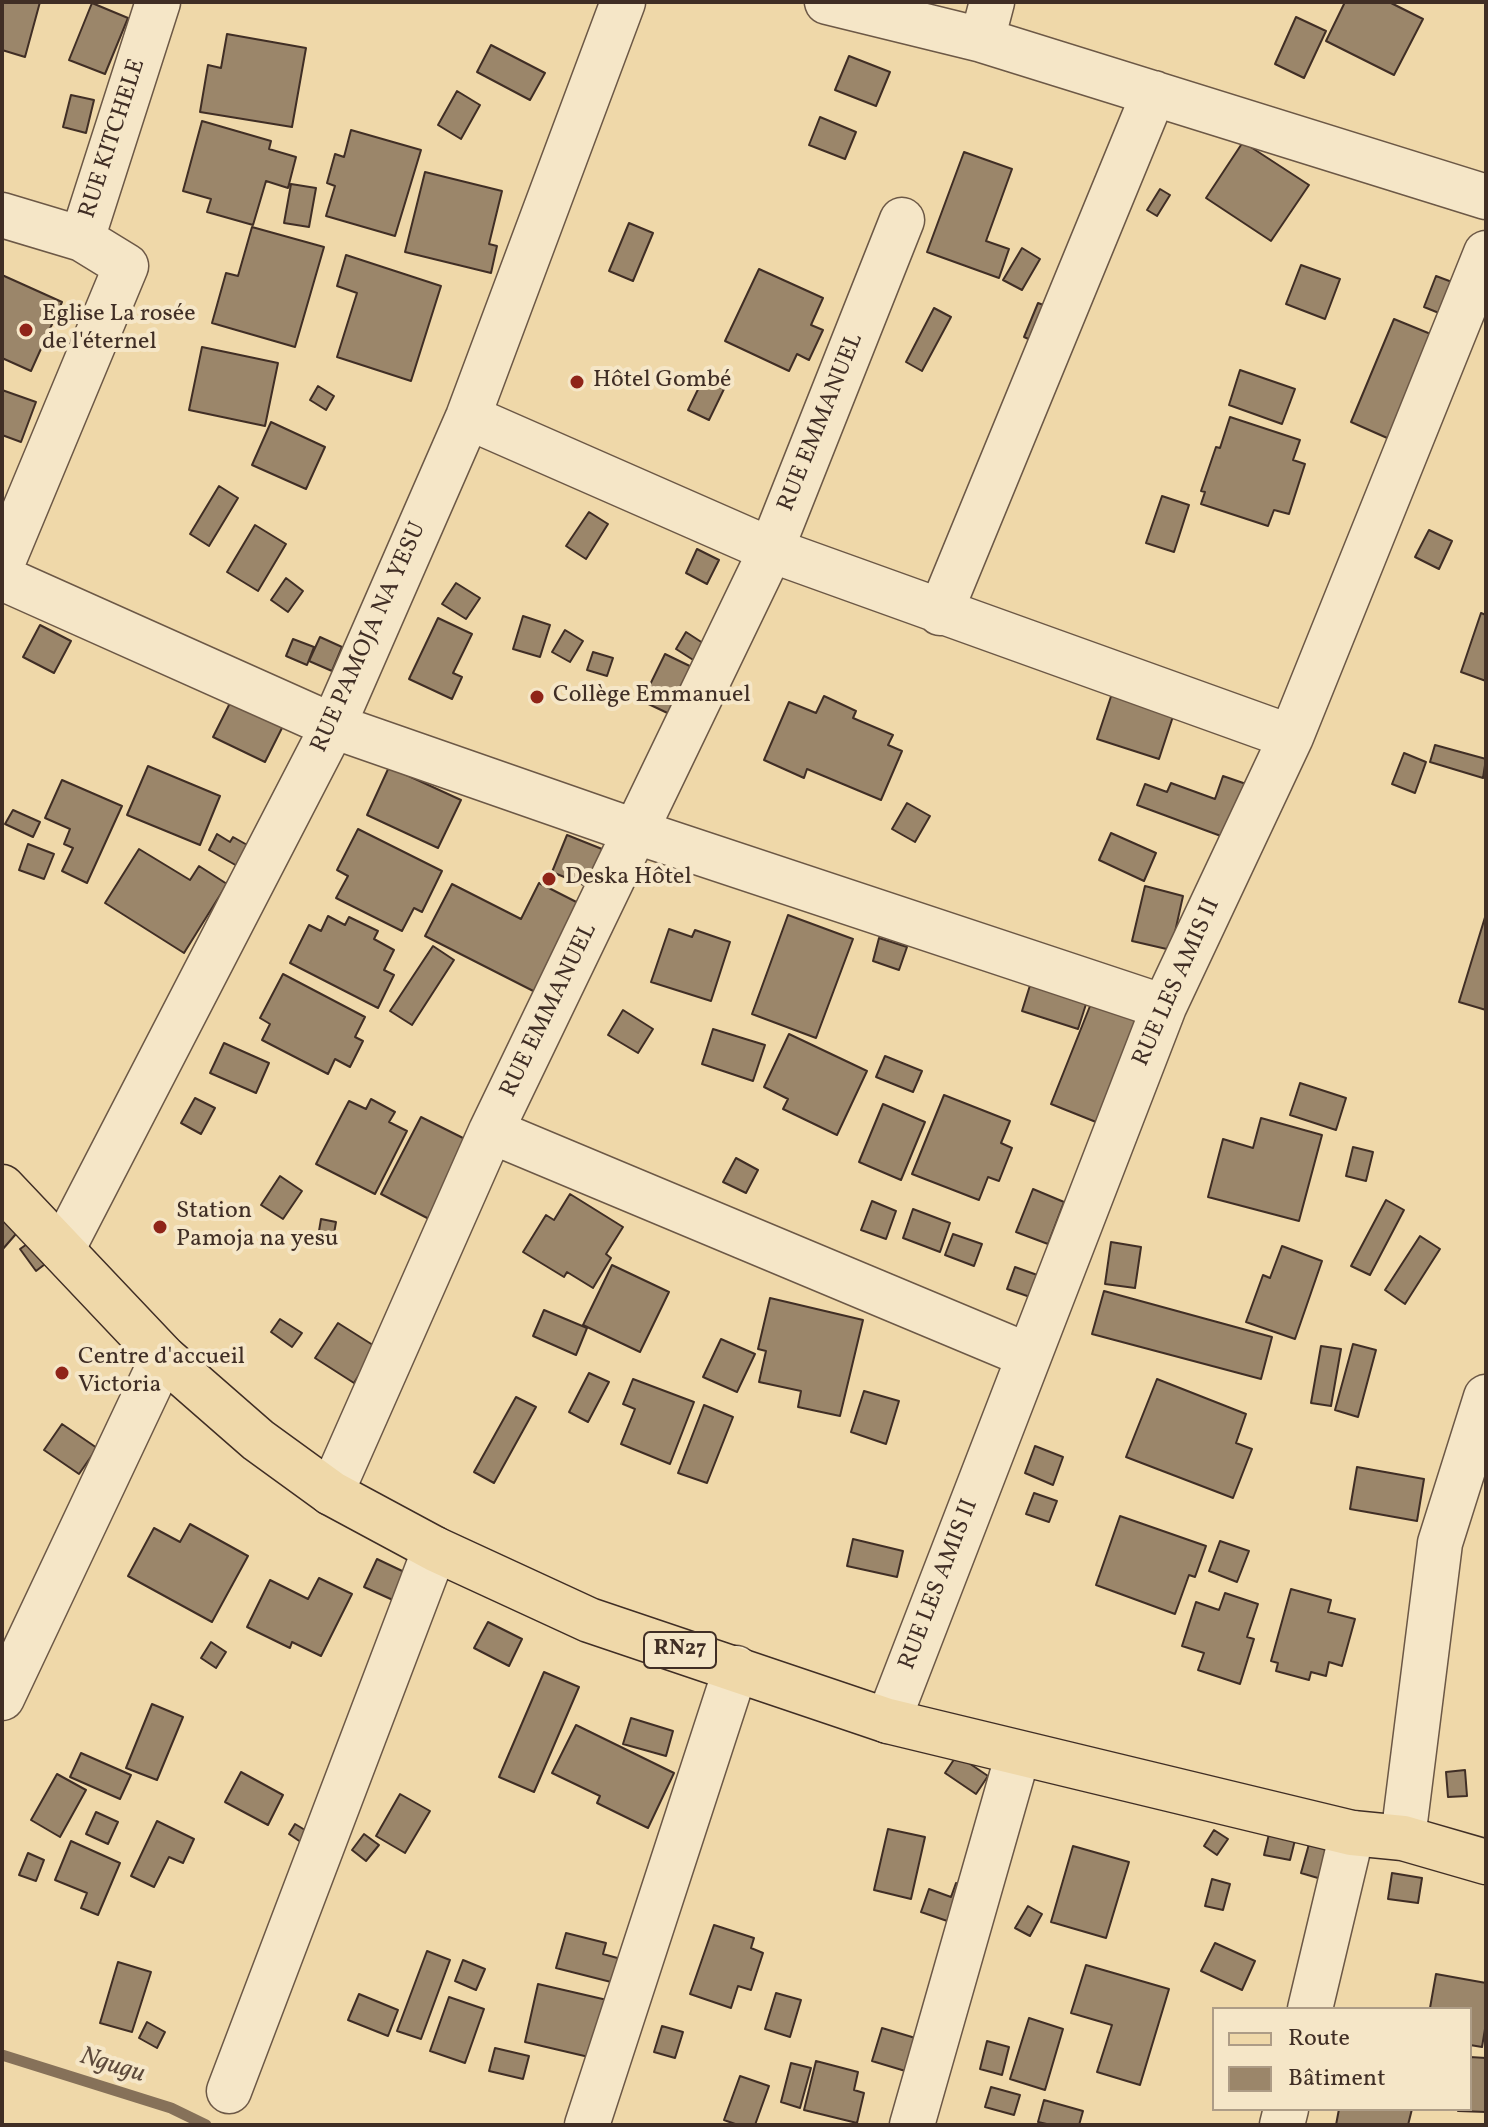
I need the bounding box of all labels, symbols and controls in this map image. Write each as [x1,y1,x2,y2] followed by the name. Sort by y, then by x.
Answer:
[75,56,153,222] street label: RUE KITCHELE
[42,302,196,358] place label: Eglise La rosée de l'éternel
[17,321,35,339] marker: Eglise La rosée de l'éternel
[773,330,871,516] street label: RUE EMMANUEL
[593,368,731,396] place label: Hôtel Gombé
[568,373,586,391] marker: Hôtel Gombé
[306,518,434,758] street label: RUE PAMOJA NA YESU
[553,683,751,711] place label: Collège Emmanuel
[528,688,546,706] marker: Collège Emmanuel
[565,865,692,893] place label: Deska Hôtel
[540,870,558,888] marker: Deska Hôtel
[1128,895,1228,1071] street label: RUE LES AMIS II
[495,919,605,1103] street label: RUE EMMANUEL
[176,1199,338,1255] place label: Station Pamoja na yesu
[151,1218,169,1236] marker: Station Pamoja na yesu
[78,1345,245,1401] place label: Centre d'accueil Victoria
[53,1364,71,1382] marker: Centre d'accueil Victoria
[894,1496,986,1674] street label: RUE LES AMIS II
[644,1632,716,1668] road number: RN27
[1212,2007,1472,2111] legend
[1288,2022,1350,2056] text: Route
[76,2042,148,2092] water label: Ngugu
[1288,2062,1386,2096] text: Bâtiment

